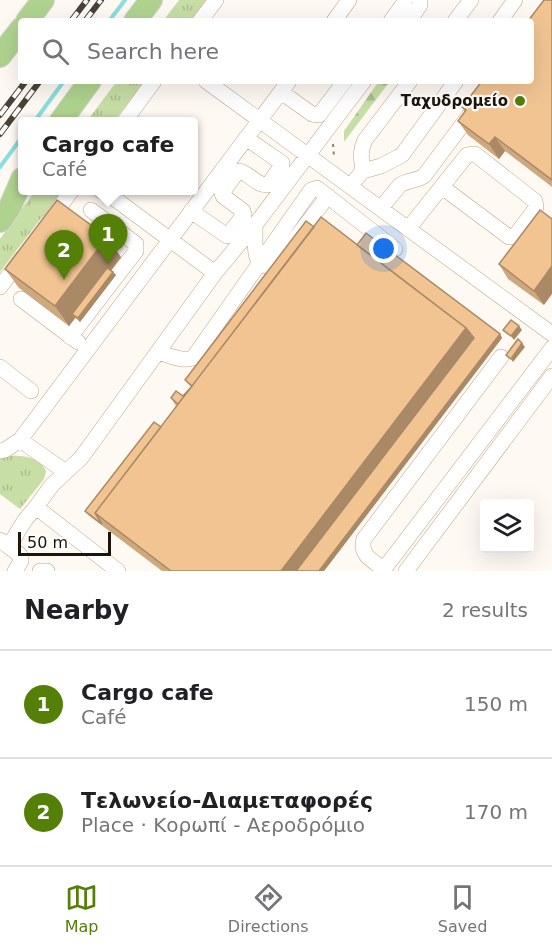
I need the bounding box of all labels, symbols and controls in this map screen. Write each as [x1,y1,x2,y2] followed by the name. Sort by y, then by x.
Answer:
[18,18,534,84] search box
[39,35,72,68] icon: search
[87,39,219,64] text: Search here
[401,92,508,110] place label: Ταχυδρομείο
[513,94,527,108] marker: Ταχυδρομείο
[18,117,198,195] popup
[42,132,174,157] text: Cargo cafe
[42,157,87,181] text: Café
[88,214,128,264] pin: 1
[44,230,84,280] pin: 2
[369,234,398,263] your location
[480,499,534,553] map controls
[480,499,534,553] button: layers
[18,529,111,556] scale bar
[27,533,68,552] text: 50 m
[24,595,129,625] text: Nearby
[442,598,528,622] text: 2 results
[81,680,214,705] text: Cargo cafe
[37,692,50,716] text: 1
[464,692,528,716] text: 150 m
[81,705,127,729] text: Café
[81,788,373,813] text: Τελωνείο-Διαμεταφορές
[37,800,50,824] text: 2
[464,800,528,824] text: 170 m
[81,813,365,837] text: Place · Κορωπί - Αεροδρόμιο
[65,881,98,936] tab: Map
[228,881,308,936] tab: Directions
[438,881,487,936] tab: Saved

